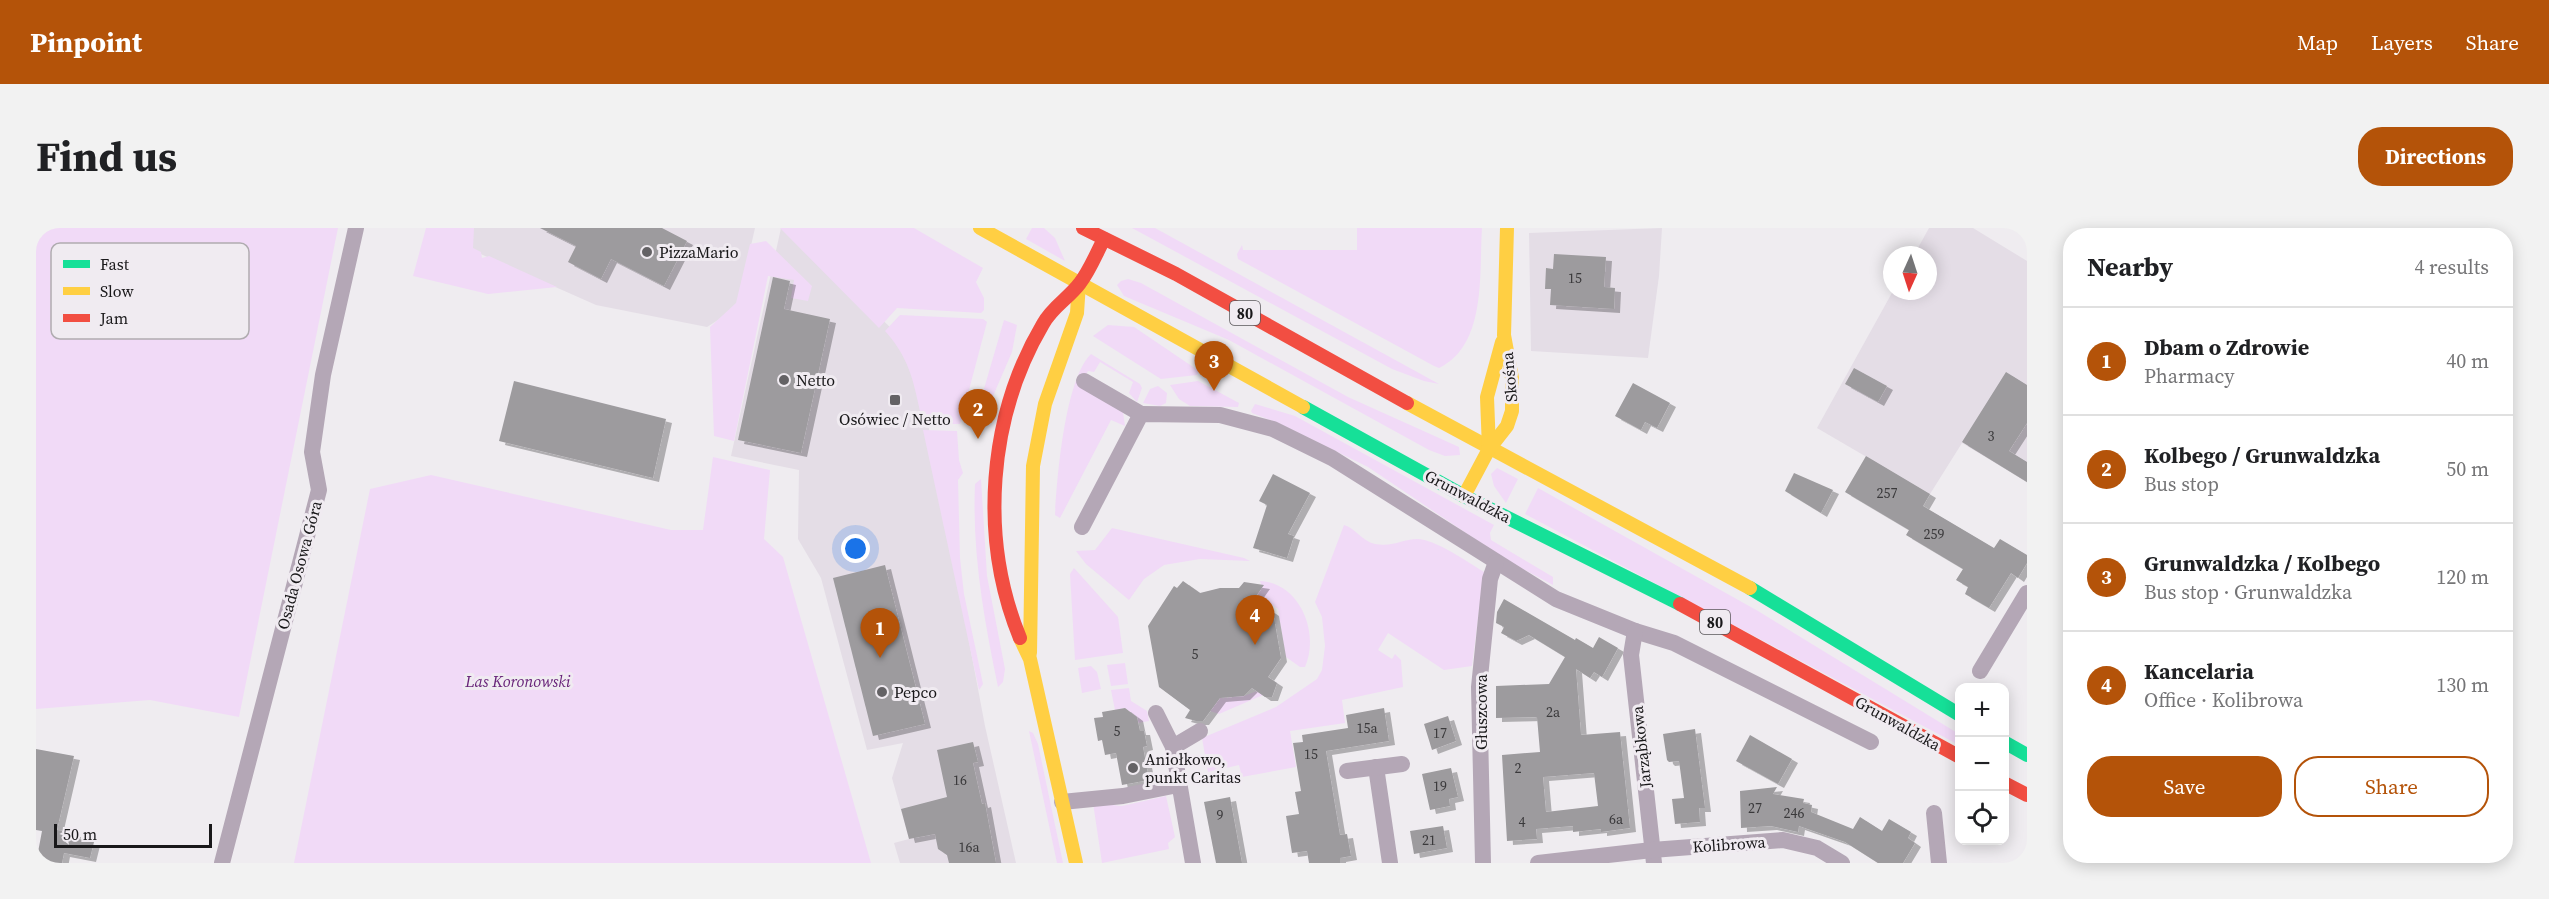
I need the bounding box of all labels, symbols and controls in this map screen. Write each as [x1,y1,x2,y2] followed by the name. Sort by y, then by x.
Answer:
[30,23,142,61] text: Pinpoint
[2297,28,2338,57] text: Map
[2371,28,2433,57] text: Layers
[2466,28,2519,57] text: Share
[36,127,177,185] text: Find us
[2358,127,2513,186] button: Directions
[659,241,739,263] place label: PizzaMario
[51,243,249,339] legend
[640,245,654,259] marker: PizzaMario
[1883,246,1937,300] north arrow
[2087,249,2173,285] text: Nearby
[100,253,130,275] text: Fast
[2414,253,2489,281] text: 4 results
[1568,268,1582,288] house number: 15
[100,280,135,302] text: Slow
[1230,301,1260,325] road number: 80
[99,307,128,329] text: Jam
[2144,332,2309,362] text: Dbam o Zdrowie
[1194,342,1234,391] pin: 3
[2101,347,2112,375] text: 1
[2446,347,2489,375] text: 40 m
[1496,350,1522,403] street label: Skośna
[2144,362,2235,390] text: Pharmacy
[796,369,835,391] place label: Netto
[777,373,791,387] marker: Netto
[958,390,998,439] pin: 2
[888,393,902,407] marker: Osówiec / Netto
[839,408,951,430] place label: Osówiec / Netto
[1988,426,1995,446] house number: 3
[2144,440,2380,470] text: Kolbego / Grunwaldzka
[2101,455,2112,483] text: 2
[2446,455,2489,483] text: 50 m
[1421,464,1516,528] street label: Grunwaldzka
[2144,470,2219,498] text: Bus stop
[1877,483,1898,503] house number: 257
[271,497,327,632] street label: Osada Osowa Góra
[1924,524,1945,544] house number: 259
[841,534,870,563] your location
[2144,548,2380,578] text: Grunwaldzka / Kolbego
[2101,563,2112,591] text: 3
[2436,563,2489,591] text: 120 m
[2144,578,2352,606] text: Bus stop · Grunwaldzka
[1236,596,1274,645] pin: 4
[860,608,900,658] pin: 1
[1700,610,1730,634] road number: 80
[1192,644,1199,664] house number: 5
[2144,656,2254,686] text: Kancelaria
[464,670,571,692] park label: Las Koronowski
[2101,671,2112,699] text: 4
[2436,671,2489,699] text: 130 m
[1470,673,1492,750] street label: Głuszcowa
[894,681,937,703] place label: Pepco
[1955,683,2009,845] map controls
[1955,683,2009,737] button: +
[875,685,889,699] marker: Pepco
[2144,686,2303,714] text: Office · Kolibrowa
[1851,691,1945,756] street label: Grunwaldzka
[1546,702,1561,722] house number: 2a
[1626,704,1656,790] street label: Jarząbkowa
[1356,718,1378,738] house number: 15a
[1114,721,1121,741] house number: 5
[1433,723,1447,743] house number: 17
[1955,737,2009,791] button: −
[1304,744,1318,764] house number: 15
[1145,748,1241,788] place label: Aniołkowo, punkt Caritas
[2087,756,2282,817] button: Save
[2294,756,2489,817] button: Share
[1515,758,1522,778] house number: 2
[1126,761,1140,775] marker: Aniołkowo, punkt Caritas
[953,770,967,790] house number: 16
[1433,776,1447,796] house number: 19
[1955,791,2009,845] button: locate
[1748,798,1762,818] house number: 27
[1784,803,1805,823] house number: 246
[1217,805,1224,825] house number: 9
[1609,809,1624,829] house number: 6a
[1519,812,1526,832] house number: 4
[54,821,212,848] scale bar
[63,823,97,845] text: 50 m
[1422,830,1436,850] house number: 21
[1692,830,1767,858] street label: Kolibrowa
[958,837,980,857] house number: 16a

